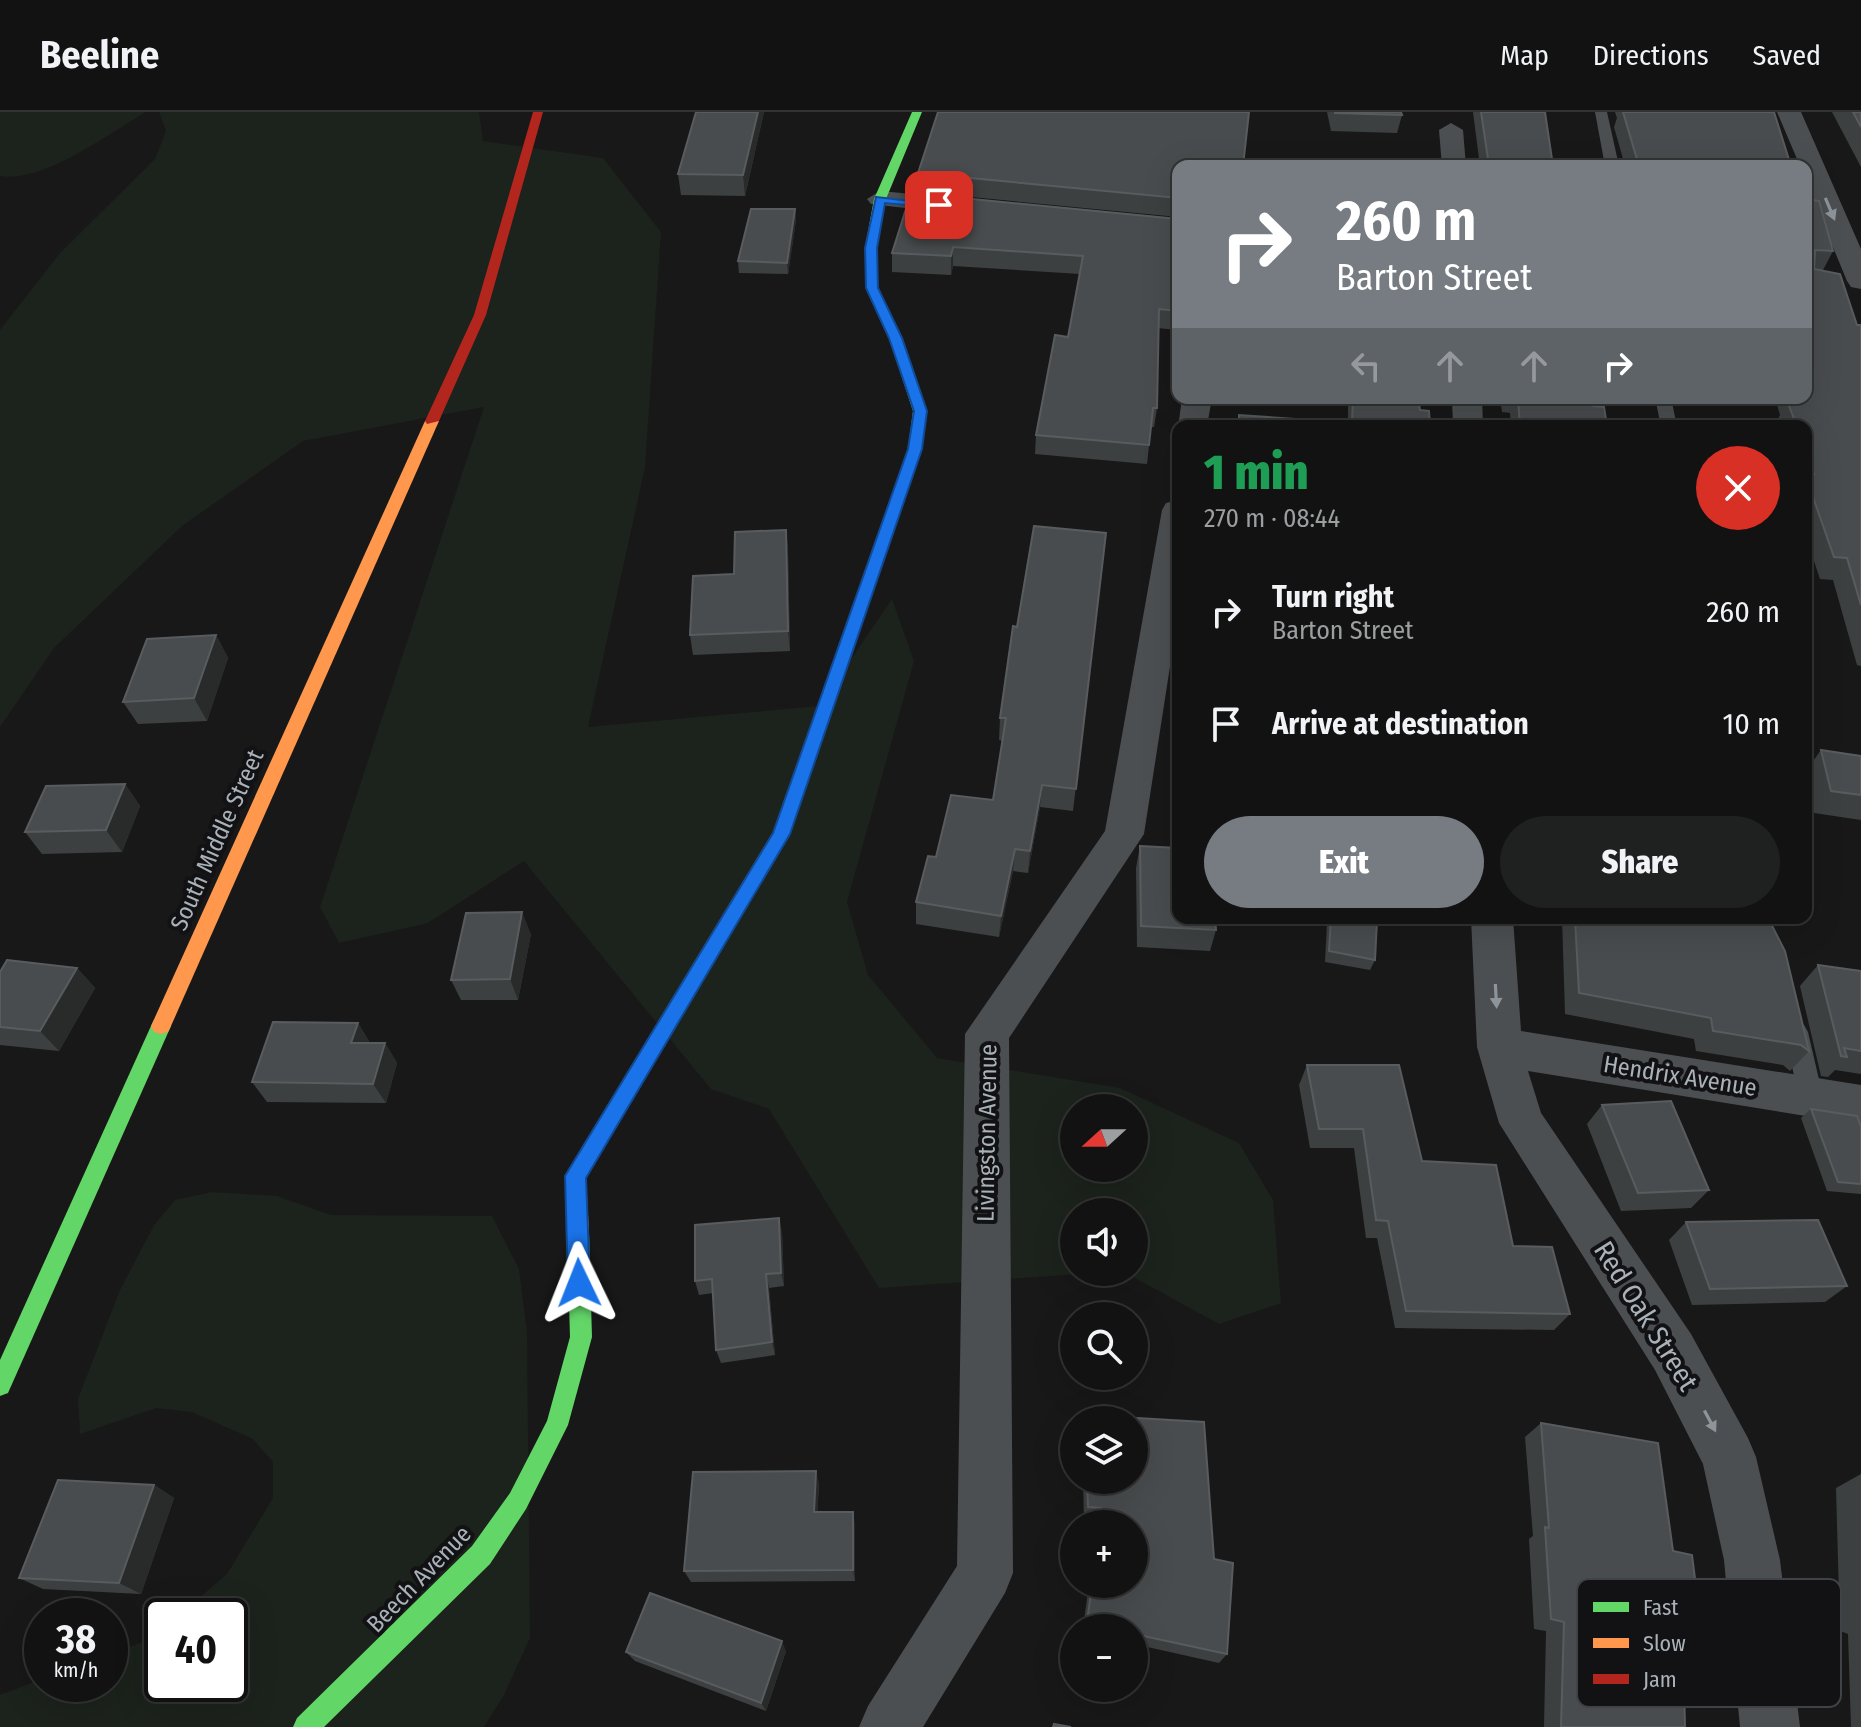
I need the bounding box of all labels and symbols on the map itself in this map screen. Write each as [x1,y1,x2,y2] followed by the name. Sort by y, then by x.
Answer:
[905,171,973,239] pin
[1824,198,1837,221] one-way arrow
[165,745,269,935] street label: South Middle Street
[1490,984,1503,1009] one-way arrow
[971,1044,1003,1222] street label: Livingston Avenue
[1601,1050,1759,1102] street label: Hendrix Avenue
[1060,1094,1148,1182] north arrow
[1587,1235,1705,1397] street label: Red Oak Street
[537,1241,621,1325] position arrow
[1704,1410,1717,1433] one-way arrow
[361,1520,477,1638] street label: Beech Avenue
[1577,1579,1841,1707] legend
[1643,1594,1679,1621] text: Fast
[144,1598,248,1702] speed limit sign: 40
[1643,1630,1686,1657] text: Slow
[1643,1666,1677,1693] text: Jam

